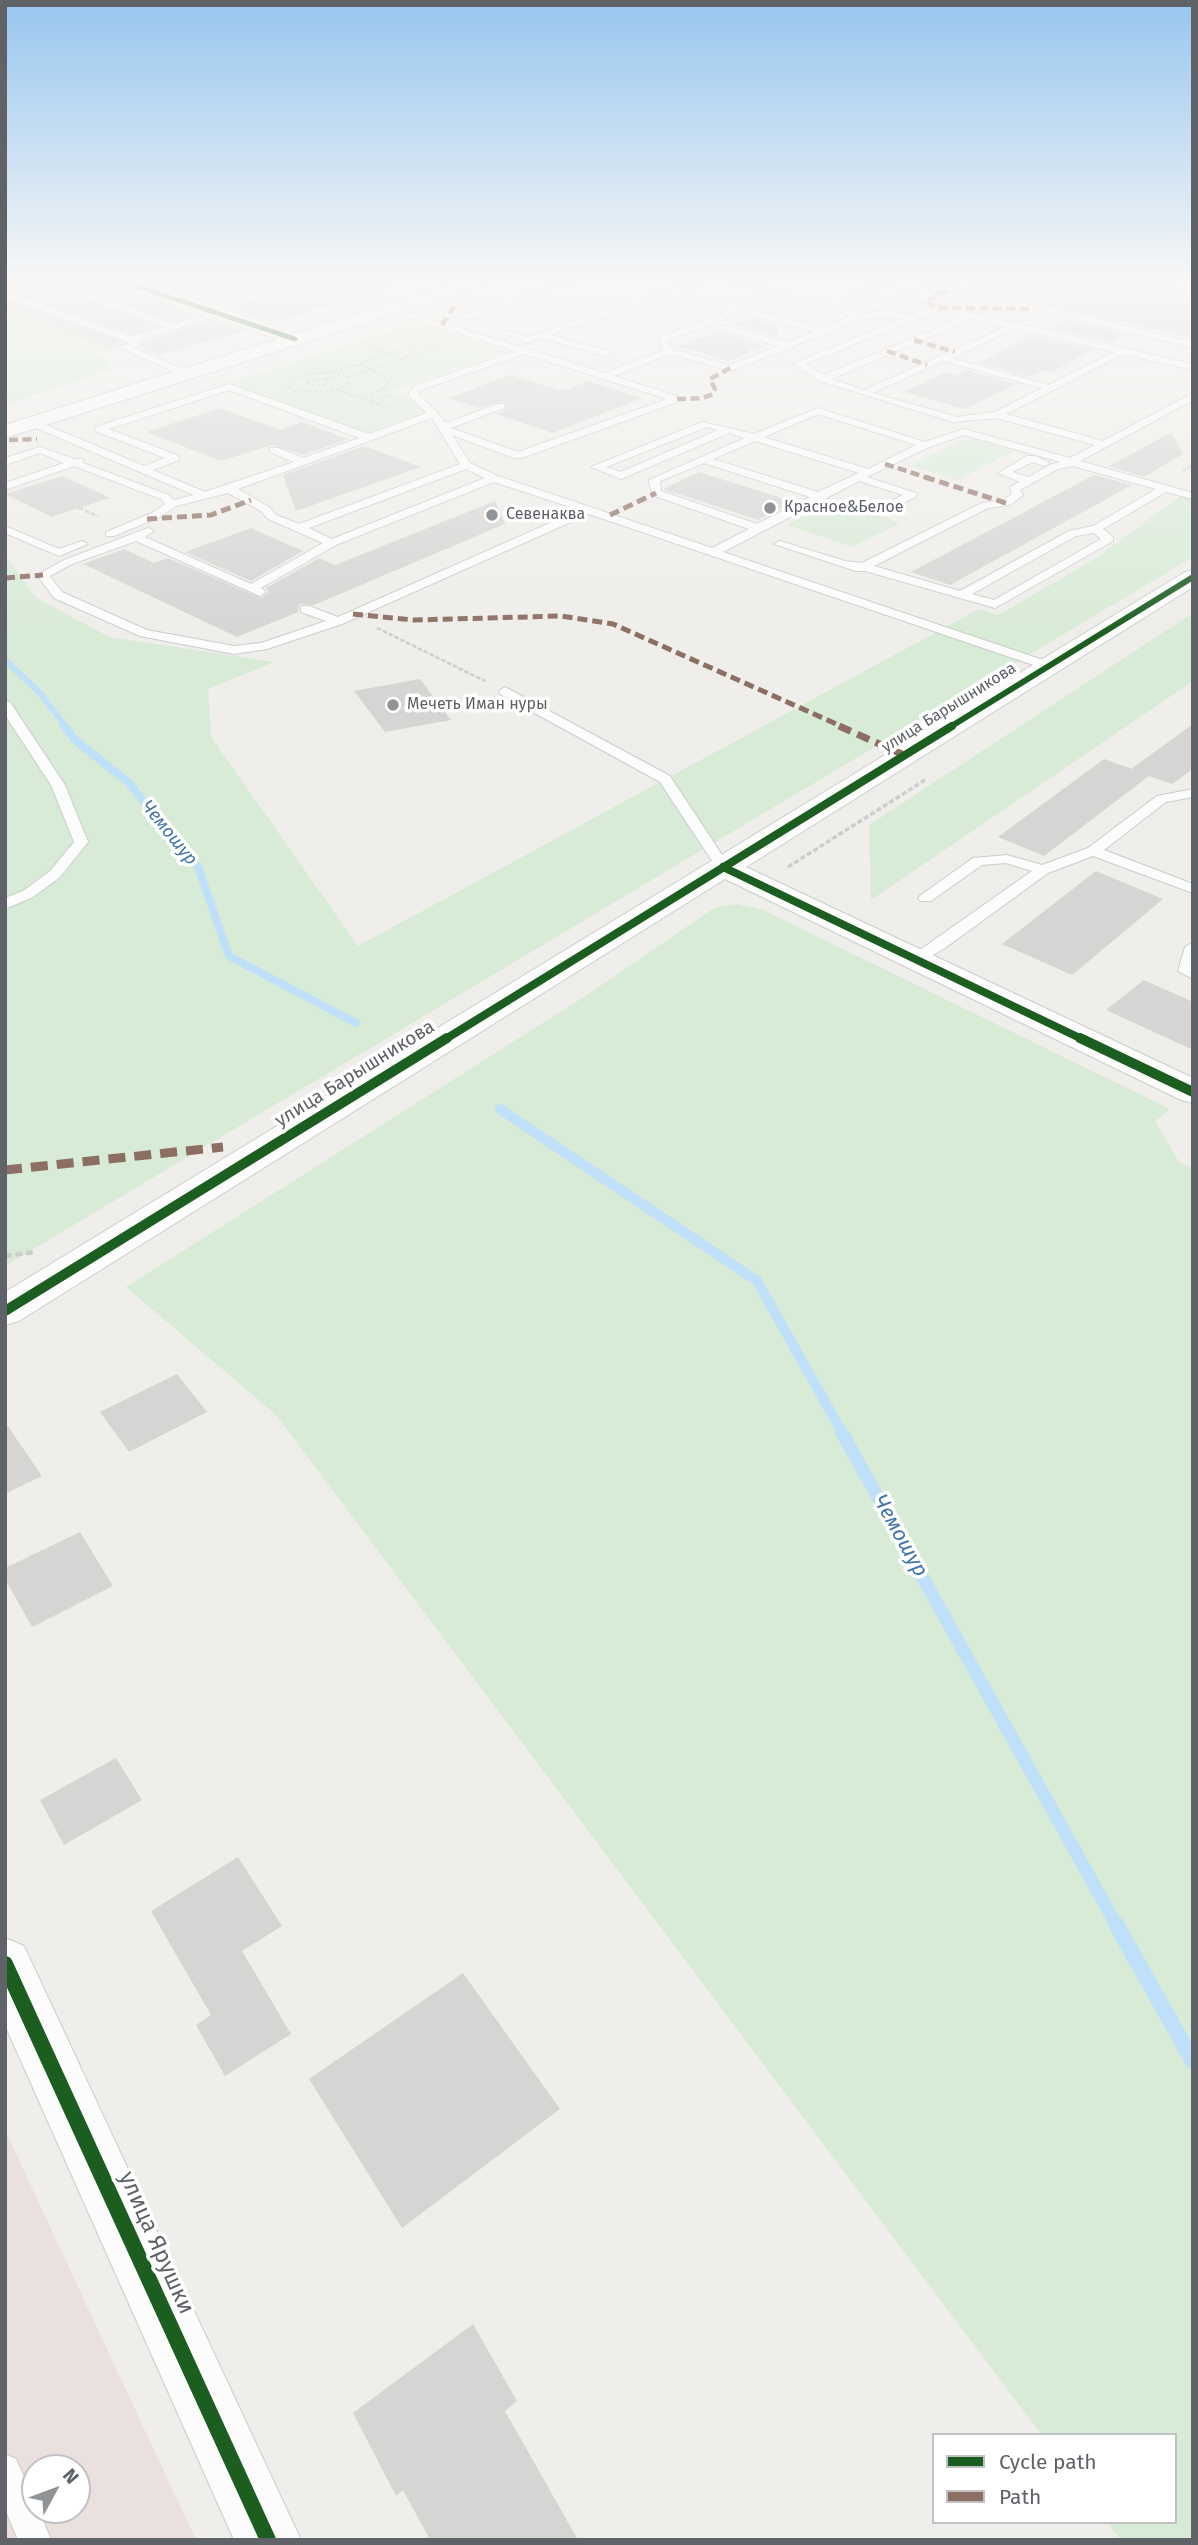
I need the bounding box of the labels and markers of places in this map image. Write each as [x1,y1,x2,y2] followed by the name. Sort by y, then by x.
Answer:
[784,498,903,518] place label: Красное&Белое
[762,500,778,516] marker: Красное&Белое
[506,505,585,525] place label: Севенаква
[484,507,500,523] marker: Севенаква
[407,695,548,715] place label: Мечеть Иман нуры
[385,697,401,713] marker: Мечеть Иман нуры

